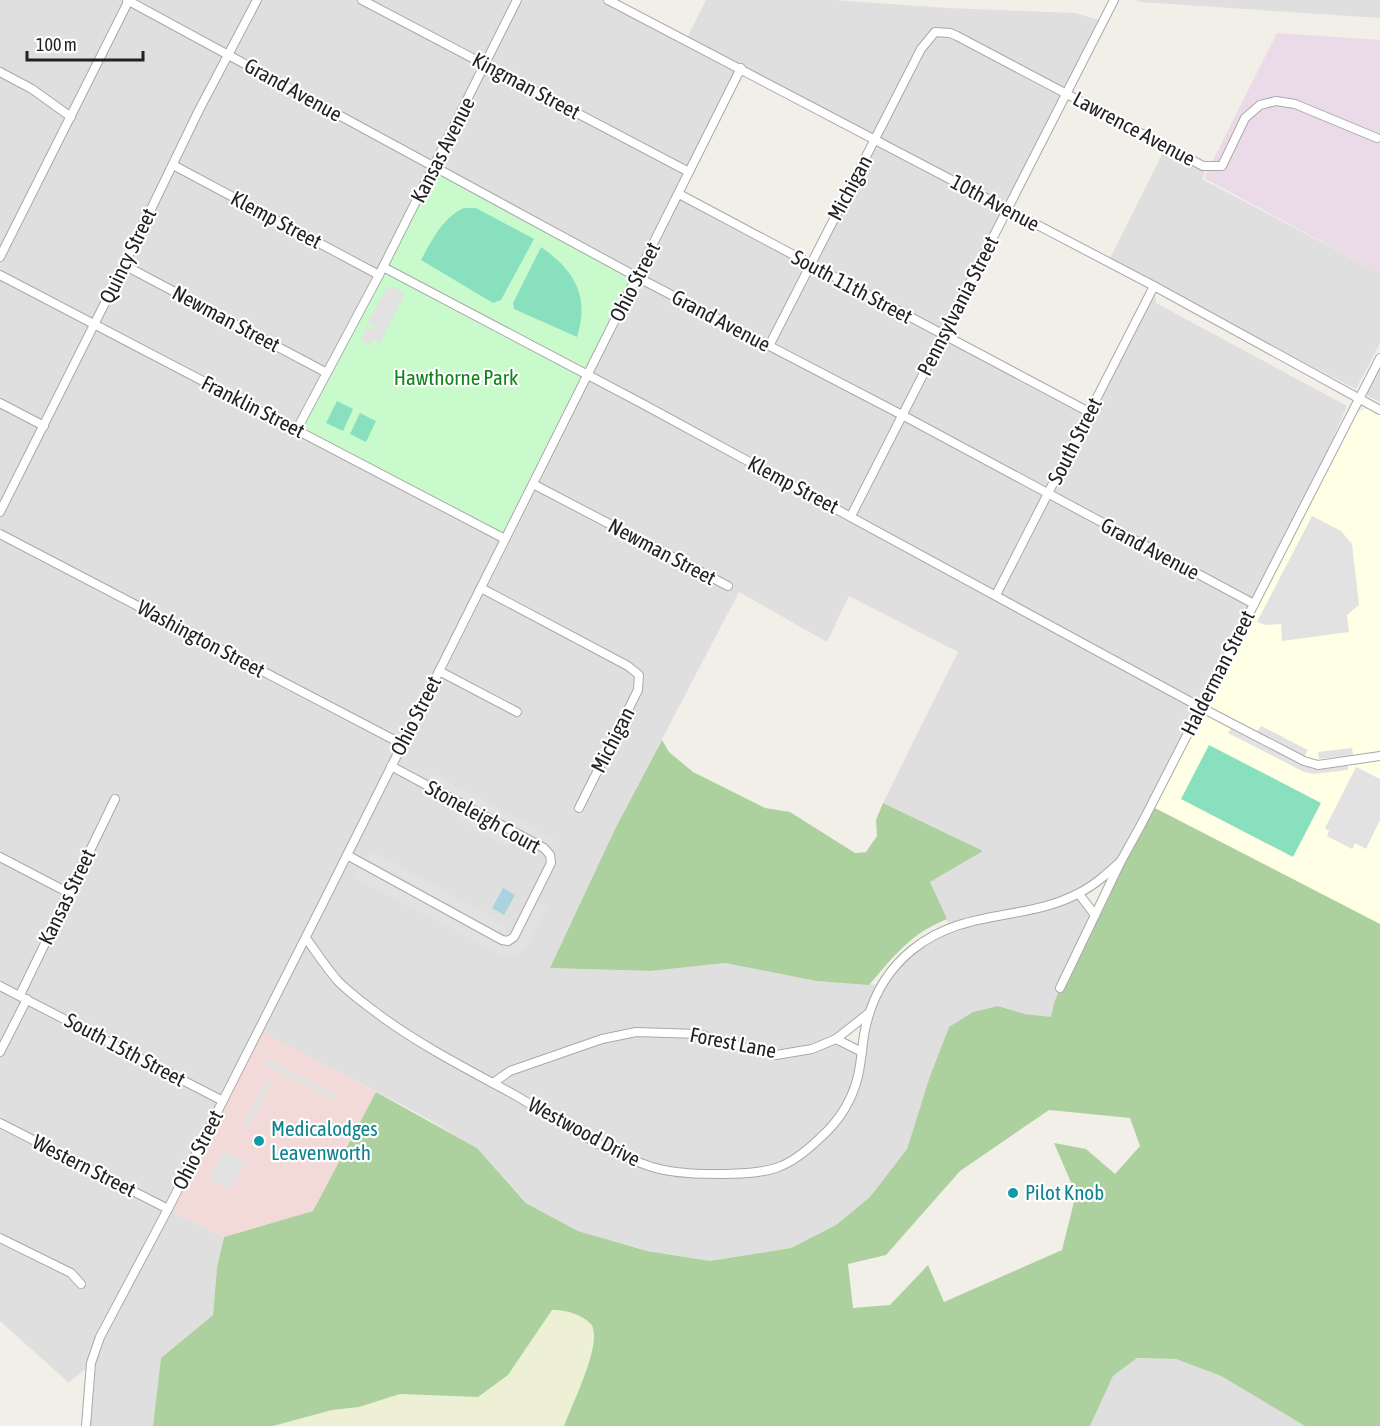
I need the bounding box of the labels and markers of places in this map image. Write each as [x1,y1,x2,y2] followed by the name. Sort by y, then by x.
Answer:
[271,1116,378,1164] place label: Medicalodges Leavenworth
[252,1134,266,1148] marker: Medicalodges Leavenworth
[1025,1180,1104,1204] place label: Pilot Knob
[1006,1186,1020,1200] marker: Pilot Knob

